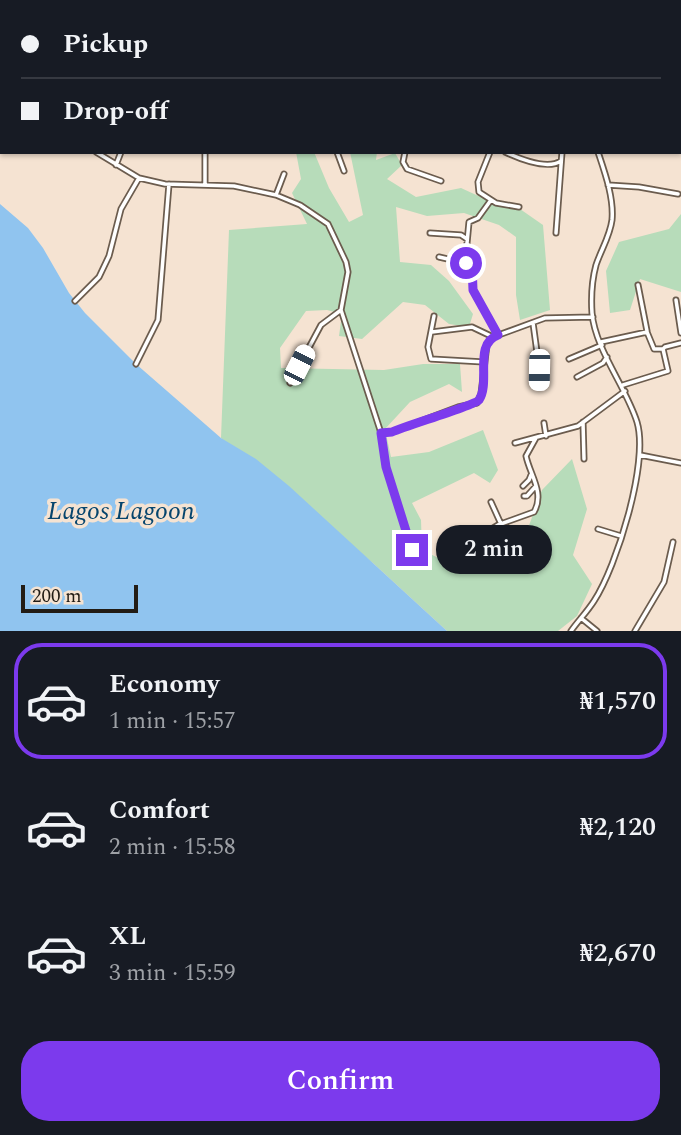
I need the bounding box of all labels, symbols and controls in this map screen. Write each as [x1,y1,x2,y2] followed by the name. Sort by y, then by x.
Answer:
[63,24,148,64] text: Pickup
[63,91,168,131] text: Drop-off
[450,247,482,279] route start
[281,342,318,388] car
[529,349,550,391] car
[47,491,195,531] water label: Lagos Lagoon
[436,526,552,574] callout: 2 min
[464,532,524,567] text: 2 min
[396,534,428,566] route end
[21,582,138,614] scale bar
[32,582,82,611] text: 200 m
[109,664,219,704] text: Economy
[25,670,88,733] icon: car
[580,681,656,721] text: ₦1,570
[109,704,236,739] text: 1 min · 15:57
[109,790,210,830] text: Comfort
[25,796,88,859] icon: car
[580,807,656,847] text: ₦2,120
[109,830,236,865] text: 2 min · 15:58
[109,916,146,956] text: XL
[25,922,88,985] icon: car
[580,933,656,973] text: ₦2,670
[109,956,236,991] text: 3 min · 15:59
[21,1041,660,1121] button: Confirm

